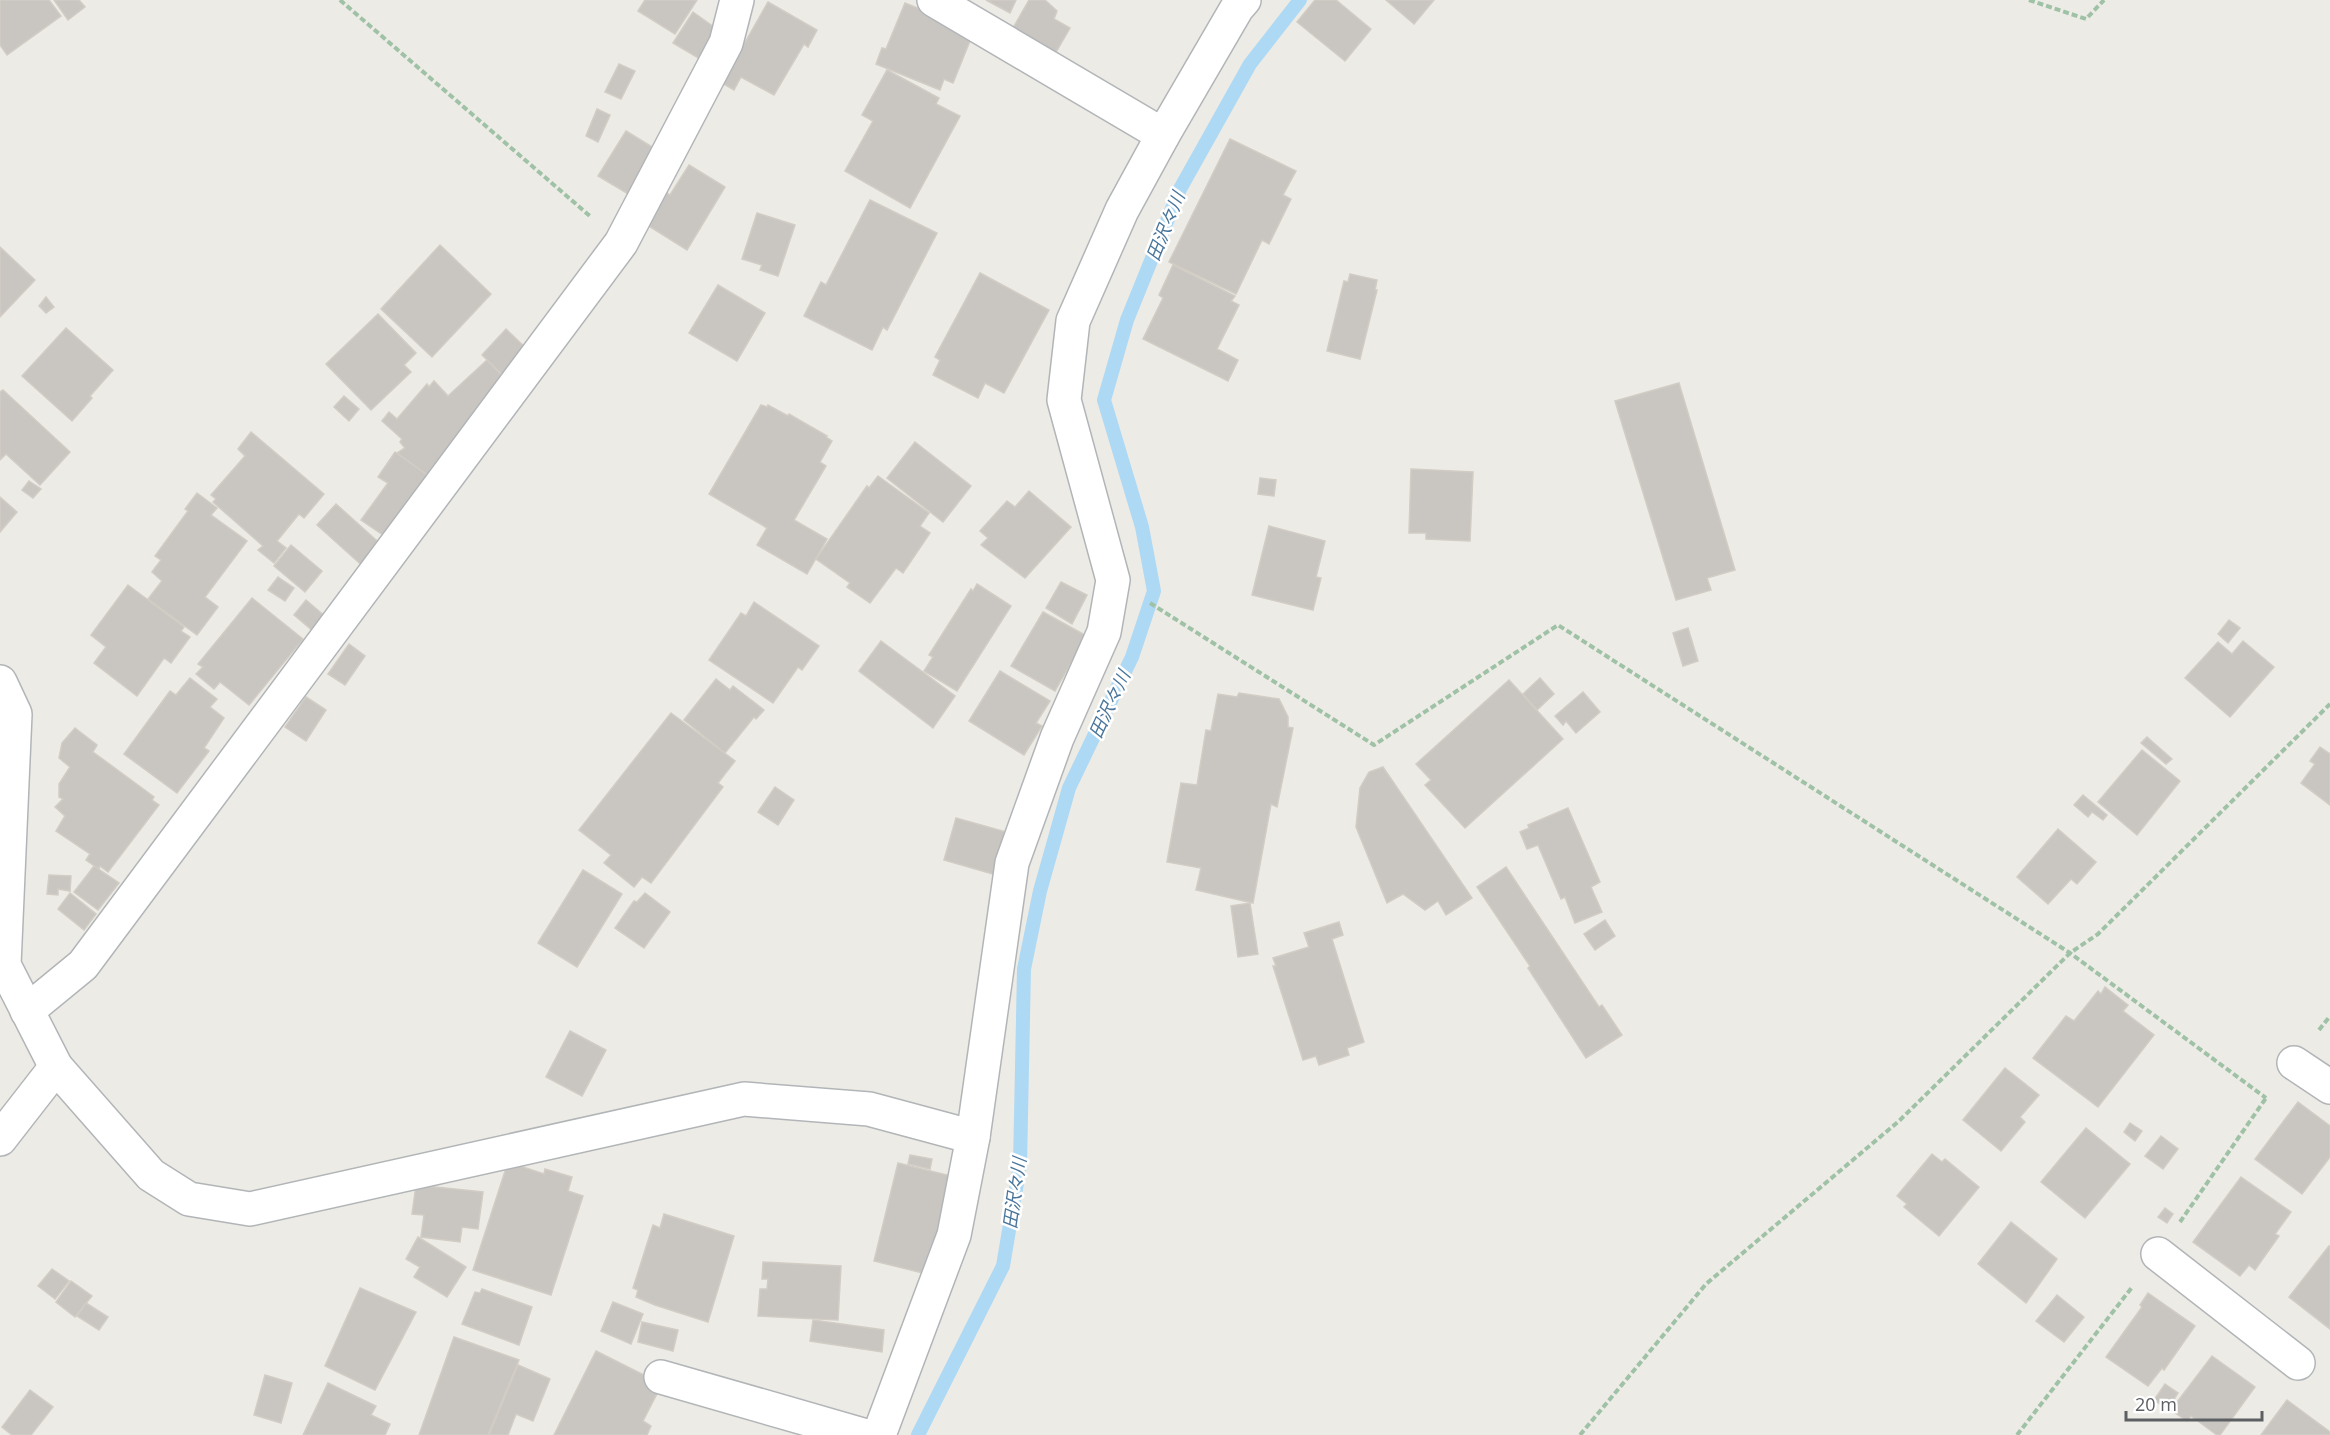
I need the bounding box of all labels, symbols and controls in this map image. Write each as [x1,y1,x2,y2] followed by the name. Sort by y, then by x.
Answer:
[1140,186,1190,264] water label: 田沢々川
[1083,664,1136,742] water label: 田沢々川
[997,1154,1031,1230] water label: 田沢々川
[2126,1384,2262,1422] scale bar
[2135,1392,2177,1416] text: 20 m

